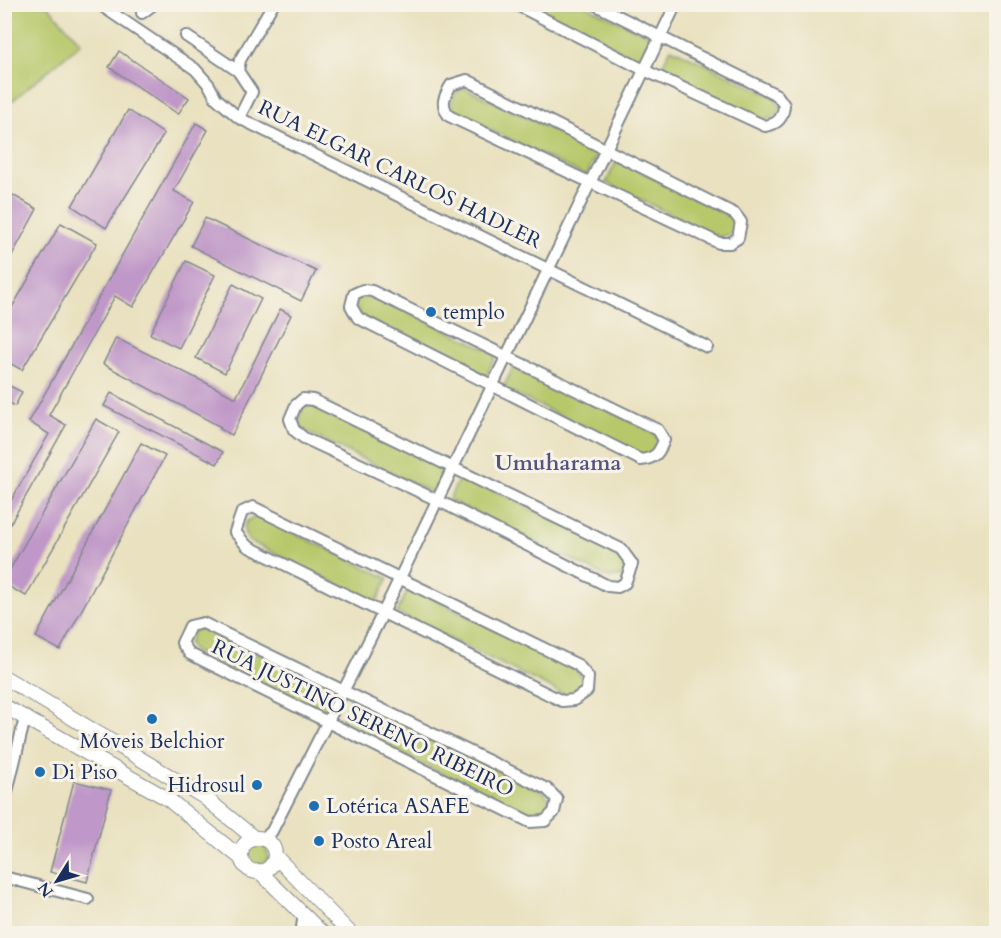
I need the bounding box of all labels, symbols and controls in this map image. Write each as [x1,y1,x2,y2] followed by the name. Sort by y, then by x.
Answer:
[253,93,547,256] street label: RUA ELGAR CARLOS HADLER
[443,298,505,327] place label: templo
[424,305,438,319] marker: templo
[495,448,621,478] district label: Umuharama
[207,632,519,804] street label: RUA JUSTINO SERENO RIBEIRO
[145,712,159,726] marker: Móveis Belchior
[79,727,225,756] place label: Móveis Belchior
[52,758,117,787] place label: Di Piso
[33,765,47,779] marker: Di Piso
[167,771,245,800] place label: Hidrosul
[250,778,264,792] marker: Hidrosul
[326,792,469,821] place label: Lotérica ASAFE
[307,799,321,813] marker: Lotérica ASAFE
[331,827,432,856] place label: Posto Areal
[312,834,326,848] marker: Posto Areal
[27,851,87,911] north arrow
[33,877,59,902] text: N

